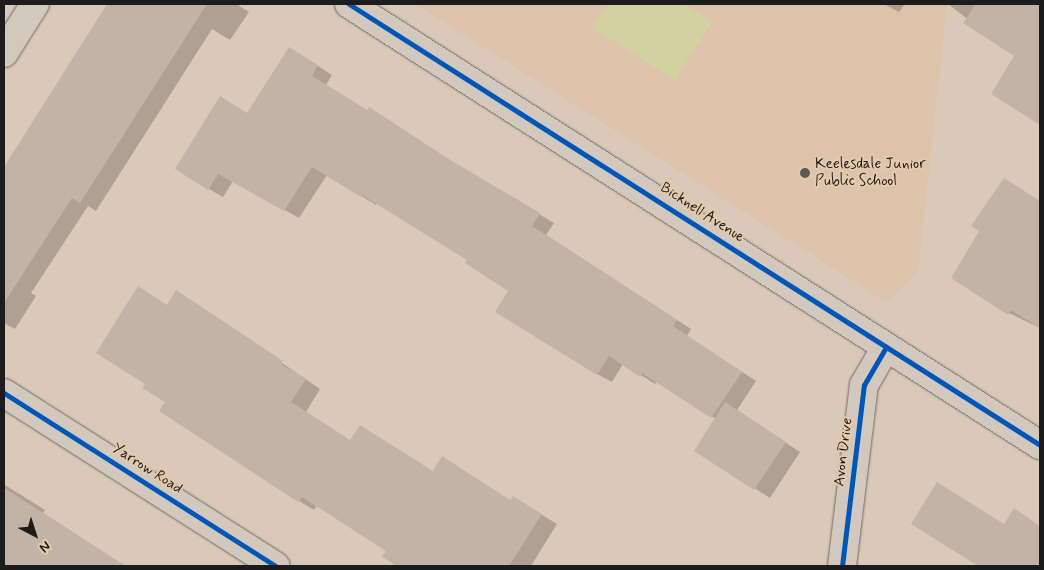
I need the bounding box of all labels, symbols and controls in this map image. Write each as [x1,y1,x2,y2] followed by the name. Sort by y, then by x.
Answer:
[815,155,926,190] place label: Keelesdale Junior Public School
[799,167,811,179] marker: Keelesdale Junior Public School
[655,178,749,248] street label: Bicknell Avenue
[831,417,857,487] street label: Avon Drive
[109,440,185,498] street label: Yarrow Road
[10,510,60,560] north arrow
[35,537,54,556] text: N

